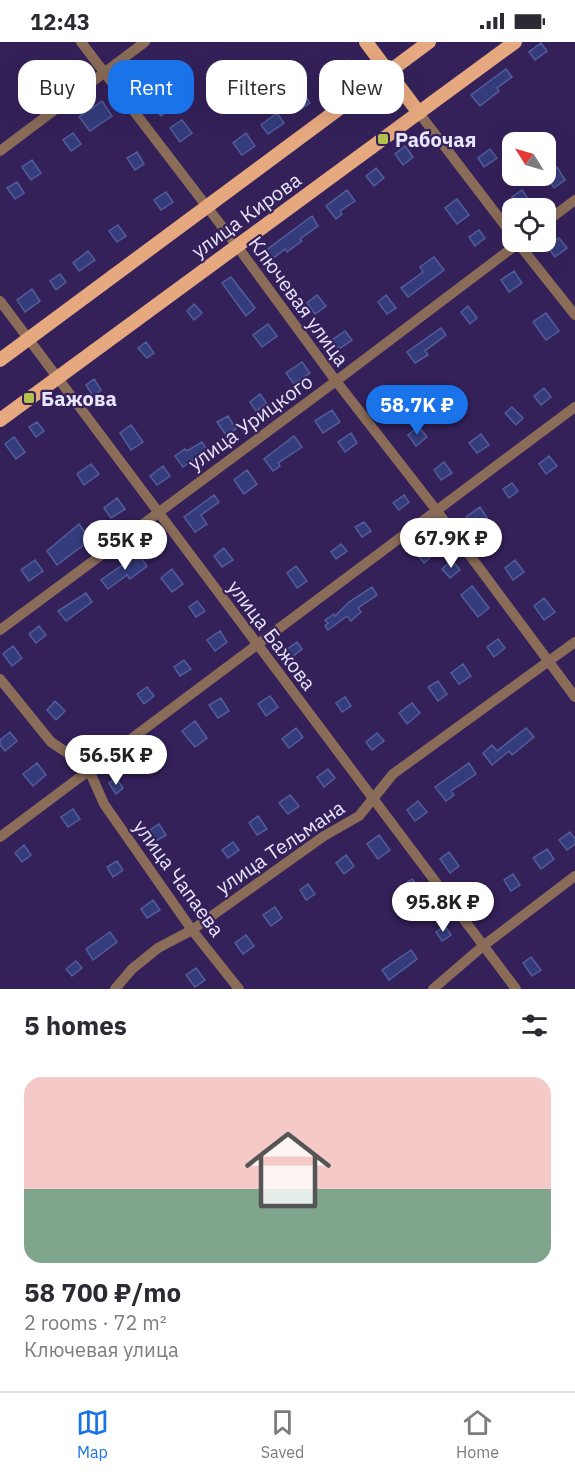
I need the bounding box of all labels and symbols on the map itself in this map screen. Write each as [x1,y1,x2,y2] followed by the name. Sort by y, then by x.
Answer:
[395,126,476,153] place label: Рабочая
[376,132,390,146] marker: Рабочая
[502,132,556,186] north arrow
[186,166,307,264] street label: улица Кирова
[243,231,356,372] street label: Ключевая улица
[182,368,318,476] street label: улица Урицкого
[41,385,117,412] place label: Бажова
[362,385,472,436] pin: 58.7K ₽
[22,391,36,405] marker: Бажова
[396,518,506,569] pin: 67.9K ₽
[83,520,167,571] pin: 55K ₽
[222,574,323,696] street label: улица Бажова
[61,735,171,786] pin: 56.5K ₽
[210,794,350,900] street label: улица Тельмана
[127,814,231,942] street label: улица Чапаева
[388,882,498,933] pin: 95.8K ₽

